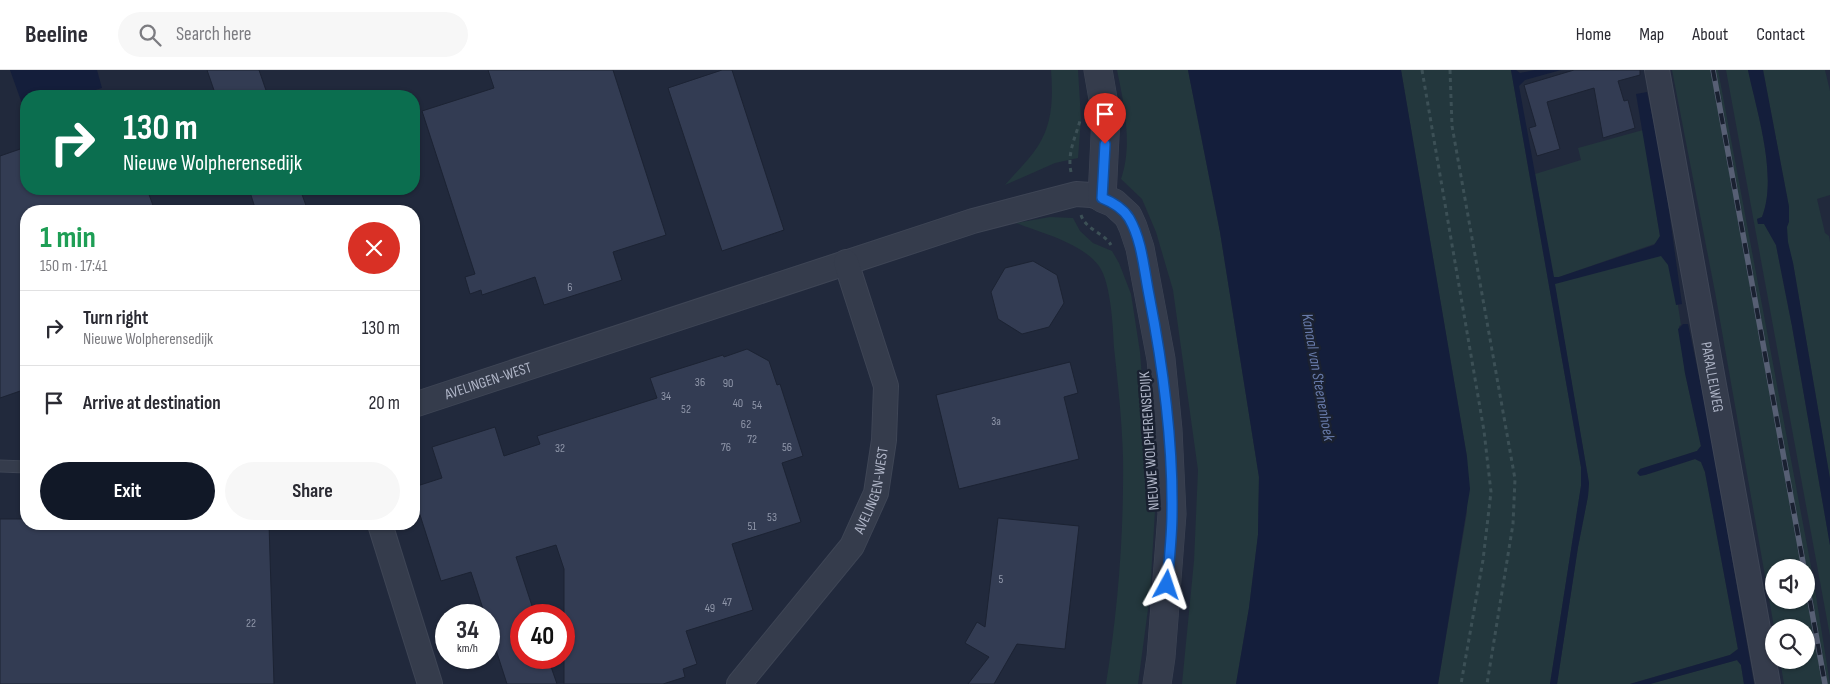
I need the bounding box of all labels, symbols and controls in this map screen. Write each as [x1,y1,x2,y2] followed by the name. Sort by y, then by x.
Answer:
[118,12,468,57] search box
[25,20,88,49] text: Beeline
[136,21,164,49] icon: search
[176,23,251,46] text: Search here
[1576,24,1611,45] text: Home
[1639,24,1664,45] text: Map
[1692,24,1728,45] text: About
[1756,24,1805,45] text: Contact
[1084,93,1126,144] pin
[1091,100,1119,128] icon: arrive
[123,107,198,150] text: 130 m
[40,110,105,175] icon: right
[123,150,302,177] text: Nieuwe Wolpherensedijk
[40,220,96,256] text: 1 min
[348,222,400,274] button: close
[40,257,107,276] text: 150 m · 17:41
[567,280,573,295] house number: 6
[83,307,148,330] text: Turn right
[1297,312,1338,443] water label: Kanaal van Steenenhoek
[40,314,68,342] icon: right
[362,317,400,340] text: 130 m
[83,330,213,349] text: Nieuwe Wolpherensedijk
[1696,340,1728,414] street label: PARALLELWEG
[442,358,534,405] street label: AVELINGEN-WEST
[1135,371,1164,511] street label: NIEUWE WOLPHERENSEDIJK
[695,375,705,390] house number: 36
[723,376,733,391] house number: 90
[40,389,68,417] icon: arrive
[661,389,671,404] house number: 34
[83,392,221,415] text: Arrive at destination
[368,392,400,415] text: 20 m
[733,396,743,411] house number: 40
[752,398,762,413] house number: 54
[681,402,691,417] house number: 52
[991,414,1001,429] house number: 3a
[741,417,751,432] house number: 62
[747,432,757,447] house number: 72
[721,440,731,455] house number: 76
[782,440,792,455] house number: 56
[555,441,565,456] house number: 32
[849,446,893,538] street label: AVELINGEN-WEST
[40,462,215,520] button: Exit
[225,462,400,520] button: Share
[767,510,777,525] house number: 53
[747,519,757,534] house number: 51
[1140,558,1192,610] position arrow
[1765,559,1815,669] map controls
[1765,559,1815,609] button: sound
[999,572,1004,587] house number: 5
[722,595,732,610] house number: 47
[705,601,715,616] house number: 49
[510,604,575,669] speed limit sign: 40
[456,615,479,646] text: 34
[246,616,256,631] house number: 22
[1765,619,1815,669] button: search
[457,641,478,656] text: km/h

